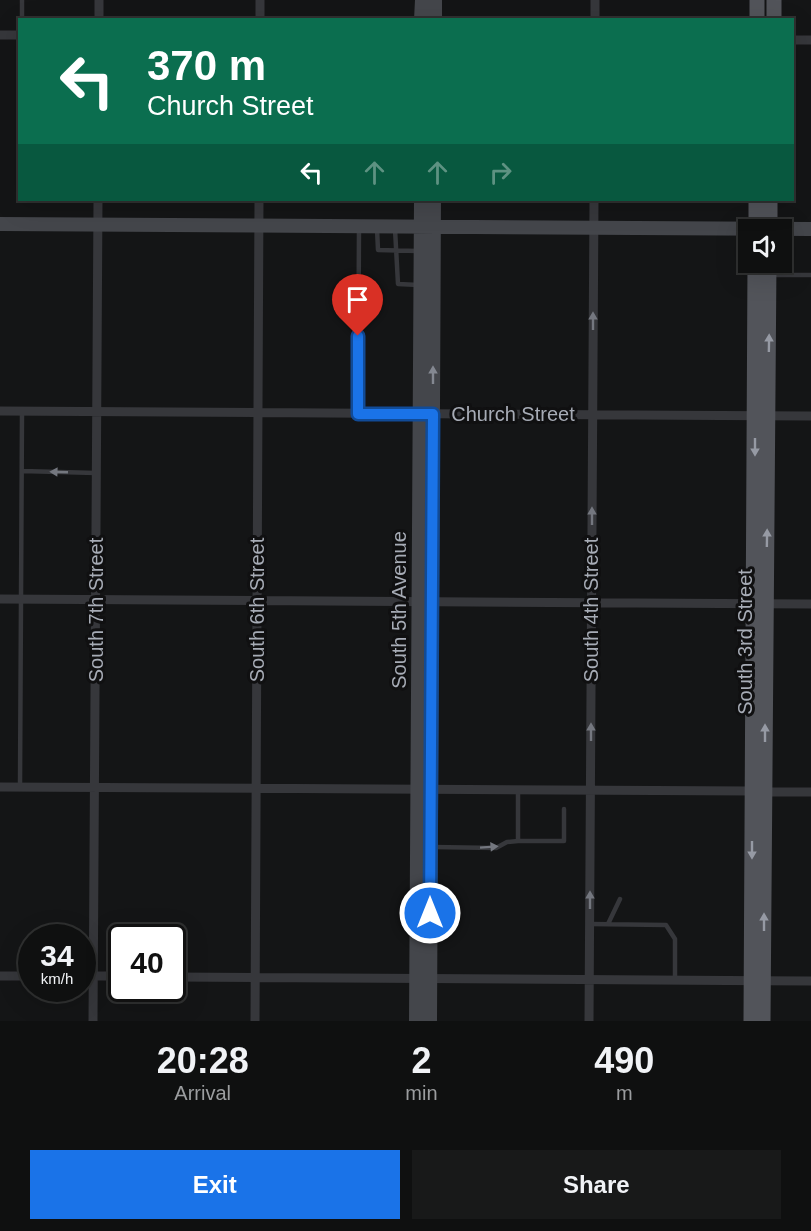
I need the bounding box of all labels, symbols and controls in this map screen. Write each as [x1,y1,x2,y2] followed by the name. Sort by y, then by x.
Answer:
[48,42,126,120] icon: left
[147,42,266,89] text: 370 m
[147,91,314,121] text: Church Street
[295,156,328,189] icon: left
[358,156,391,189] icon: ahead
[421,156,454,189] icon: ahead
[484,156,517,189] icon: right
[738,219,792,273] map controls
[738,219,792,273] button: sound
[332,274,383,336] pin
[341,283,374,316] icon: arrive
[588,312,598,331] one-way arrow
[764,334,773,353] one-way arrow
[428,365,438,384] one-way arrow
[451,403,575,425] street label: Church Street
[750,437,760,456] one-way arrow
[50,468,69,477] one-way arrow
[587,507,597,526] one-way arrow
[762,529,772,548] one-way arrow
[388,531,410,689] street label: South 5th Avenue
[85,537,107,682] street label: South 7th Street
[246,537,268,682] street label: South 6th Street
[580,537,602,682] street label: South 4th Street
[734,569,756,715] street label: South 3rd Street
[586,723,596,742] one-way arrow
[760,724,770,743] one-way arrow
[747,840,757,859] one-way arrow
[480,842,499,852] one-way arrow
[398,881,462,945] position arrow
[585,890,595,909] one-way arrow
[759,912,769,931] one-way arrow
[108,924,186,1002] speed limit sign: 40
[40,939,74,972] text: 34
[41,970,73,987] text: km/h
[157,1040,249,1081] text: 20:28
[411,1040,431,1081] text: 2
[594,1040,654,1081] text: 490
[174,1082,231,1104] text: Arrival
[405,1082,438,1104] text: min
[616,1082,633,1104] text: m
[30,1150,400,1219] button: Exit
[412,1150,781,1219] button: Share

